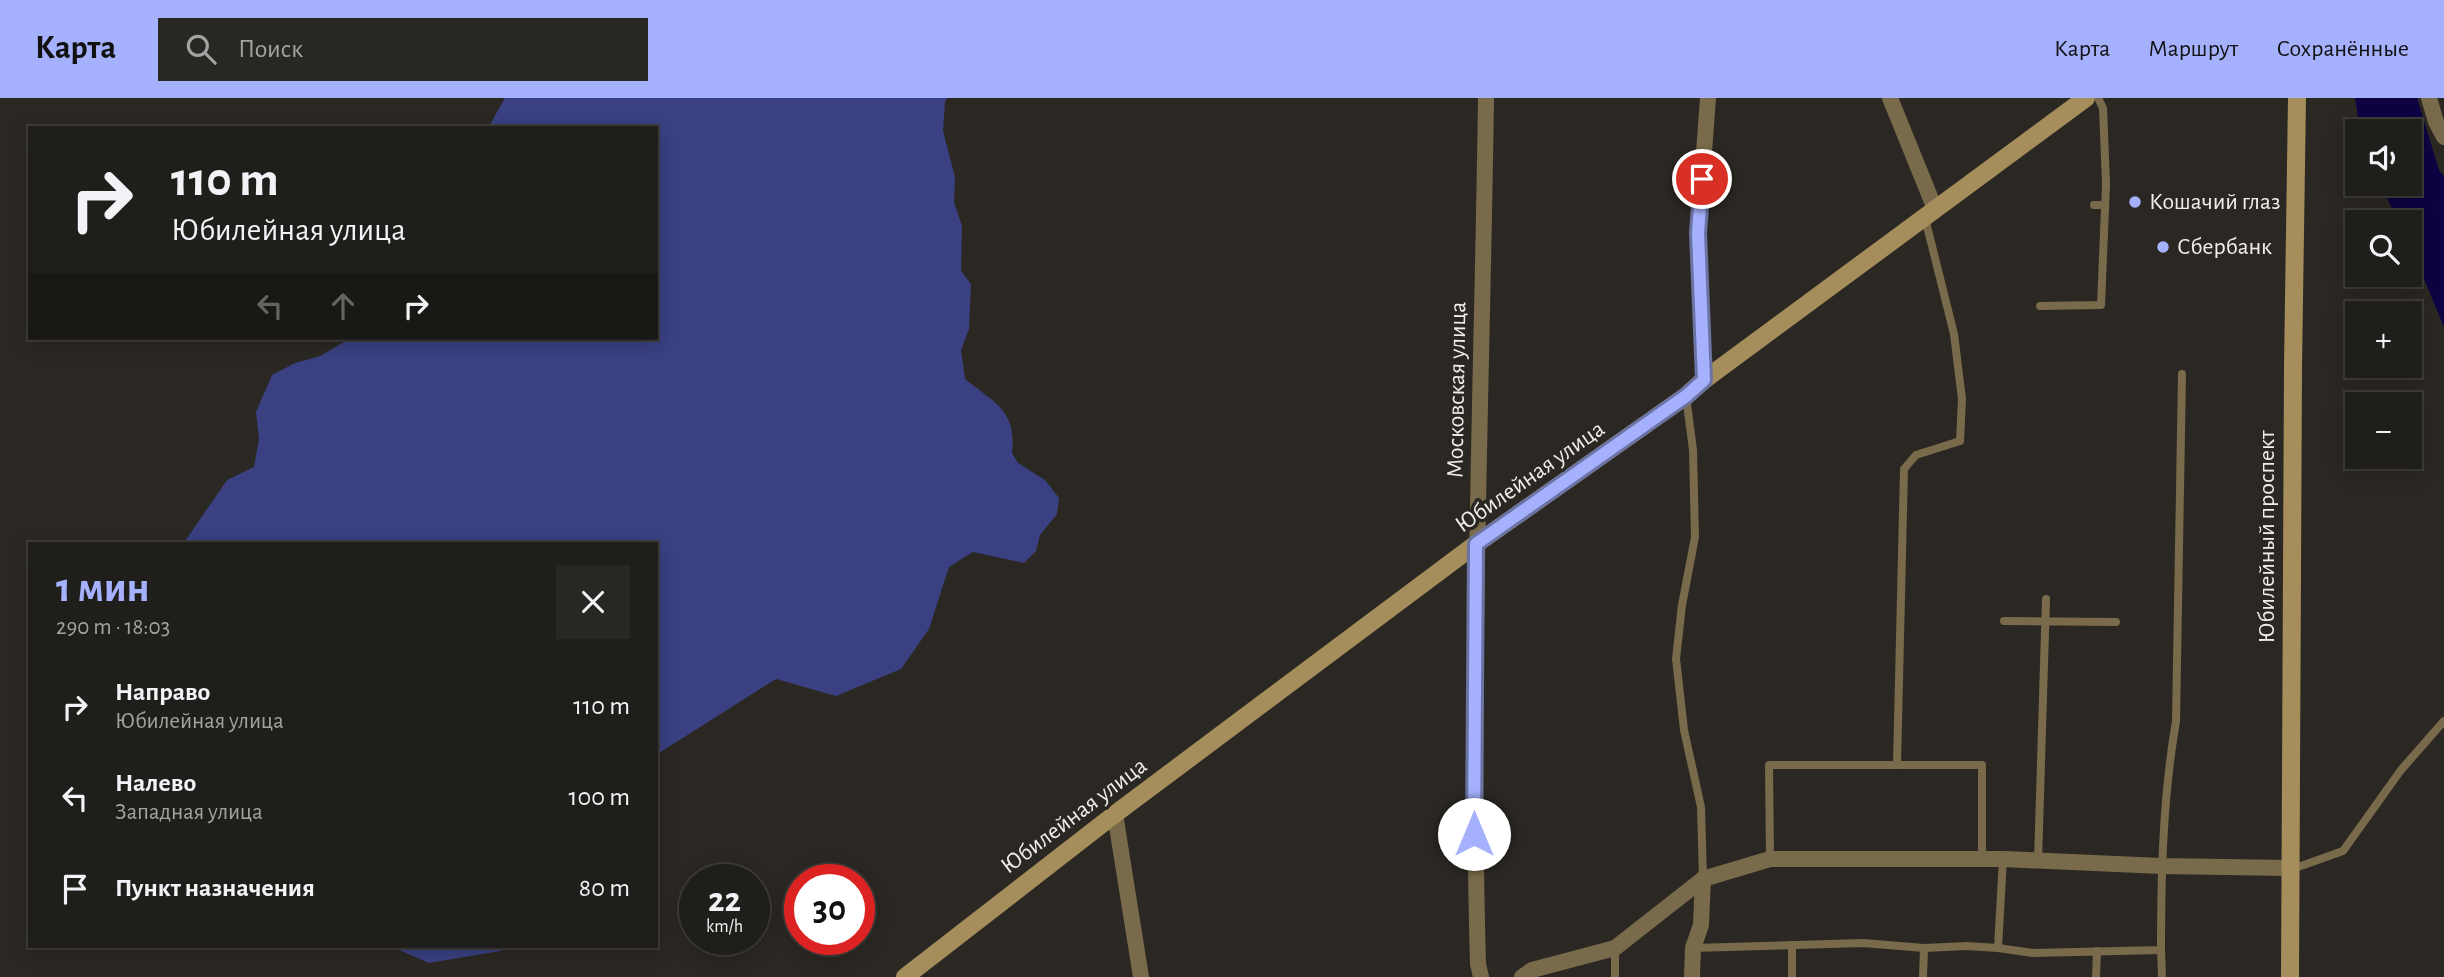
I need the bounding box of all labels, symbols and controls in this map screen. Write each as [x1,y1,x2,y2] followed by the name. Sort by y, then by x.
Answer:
[158,18,648,81] search box
[182,30,220,68] icon: search
[35,32,116,65] text: Карта
[238,36,303,62] text: Поиск
[2054,37,2110,61] text: Карта
[2148,37,2238,61] text: Маршрут
[2276,37,2409,61] text: Сохранённые
[2345,119,2422,469] map controls
[2345,119,2422,196] button: sound
[1672,149,1732,209] pin
[56,154,147,245] icon: right
[171,156,279,205] text: 110 m
[1683,160,1721,198] icon: arrive
[2149,190,2281,214] place label: Кошачий глаз
[2127,194,2143,210] marker: Кошачий глаз
[2345,210,2422,287] button: search
[171,214,406,246] text: Юбилейная улица
[2177,235,2272,259] place label: Сбербанк
[2155,239,2171,255] marker: Сбербанк
[251,287,289,325] icon: left
[324,287,362,325] icon: ahead
[397,287,435,325] icon: right
[2345,301,2422,378] button: +
[1443,302,1471,478] street label: Московская улица
[2345,392,2422,469] button: −
[1451,417,1609,537] street label: Юбилейная улица
[2255,430,2279,644] street label: Юбилейный проспект
[556,565,630,639] button: close
[56,567,150,609] text: 1 мин
[56,616,170,639] text: 290 m · 18:03
[115,679,210,705] text: Направо
[56,688,94,726] icon: right
[573,693,630,719] text: 110 m
[115,710,284,733] text: Юбилейная улица
[996,753,1152,879] street label: Юбилейная улица
[115,770,196,796] text: Налево
[56,779,94,817] icon: left
[569,784,630,810] text: 100 m
[1437,797,1511,871] position arrow
[115,801,263,824] text: Западная улица
[784,864,875,955] speed limit sign: 30
[56,870,94,908] icon: arrive
[115,875,315,901] text: Пункт назначения
[579,875,630,901] text: 80 m
[708,883,741,918] text: 22
[706,918,743,936] text: km/h

